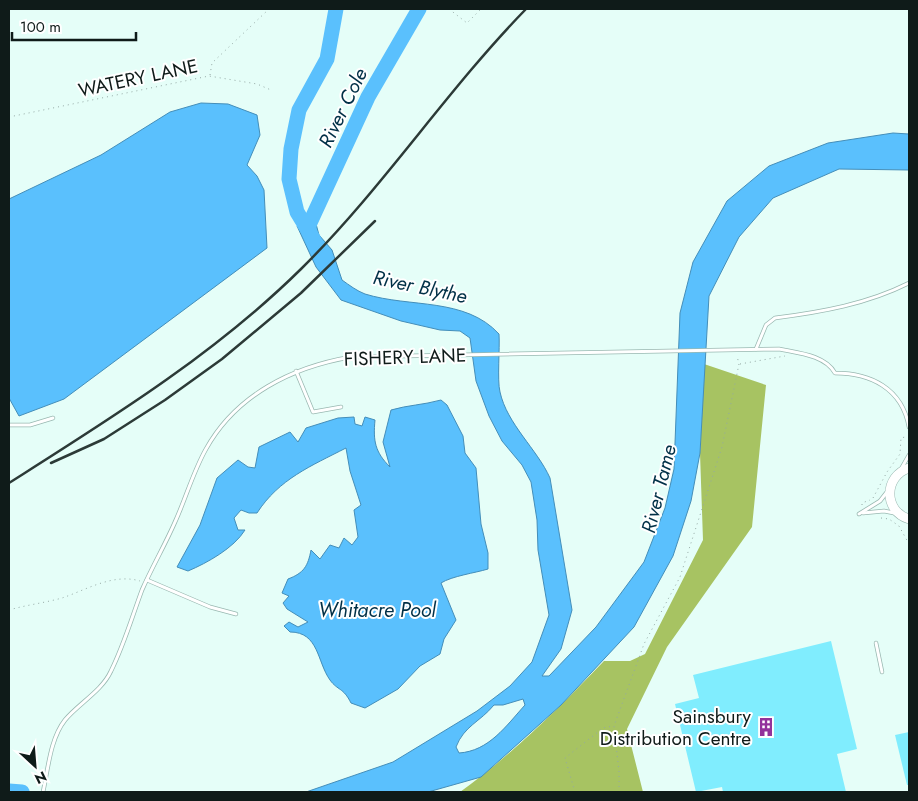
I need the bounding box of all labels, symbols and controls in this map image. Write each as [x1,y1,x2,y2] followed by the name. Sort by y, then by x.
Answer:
[12,10,136,42] scale bar
[20,16,61,38] text: 100 m
[76,52,200,104] street label: WATERY LANE
[311,63,375,153] water label: River Cole
[370,263,470,311] water label: River Blythe
[343,341,467,373] street label: FISHERY LANE
[634,442,684,536] water label: River Tame
[318,596,437,625] water label: Whitacre Pool
[600,703,752,752] place label: Sainsbury Distribution Centre
[755,716,777,738] building icon: Sainsbury Distribution Centre
[10,741,60,791] north arrow
[31,766,50,789] text: N

